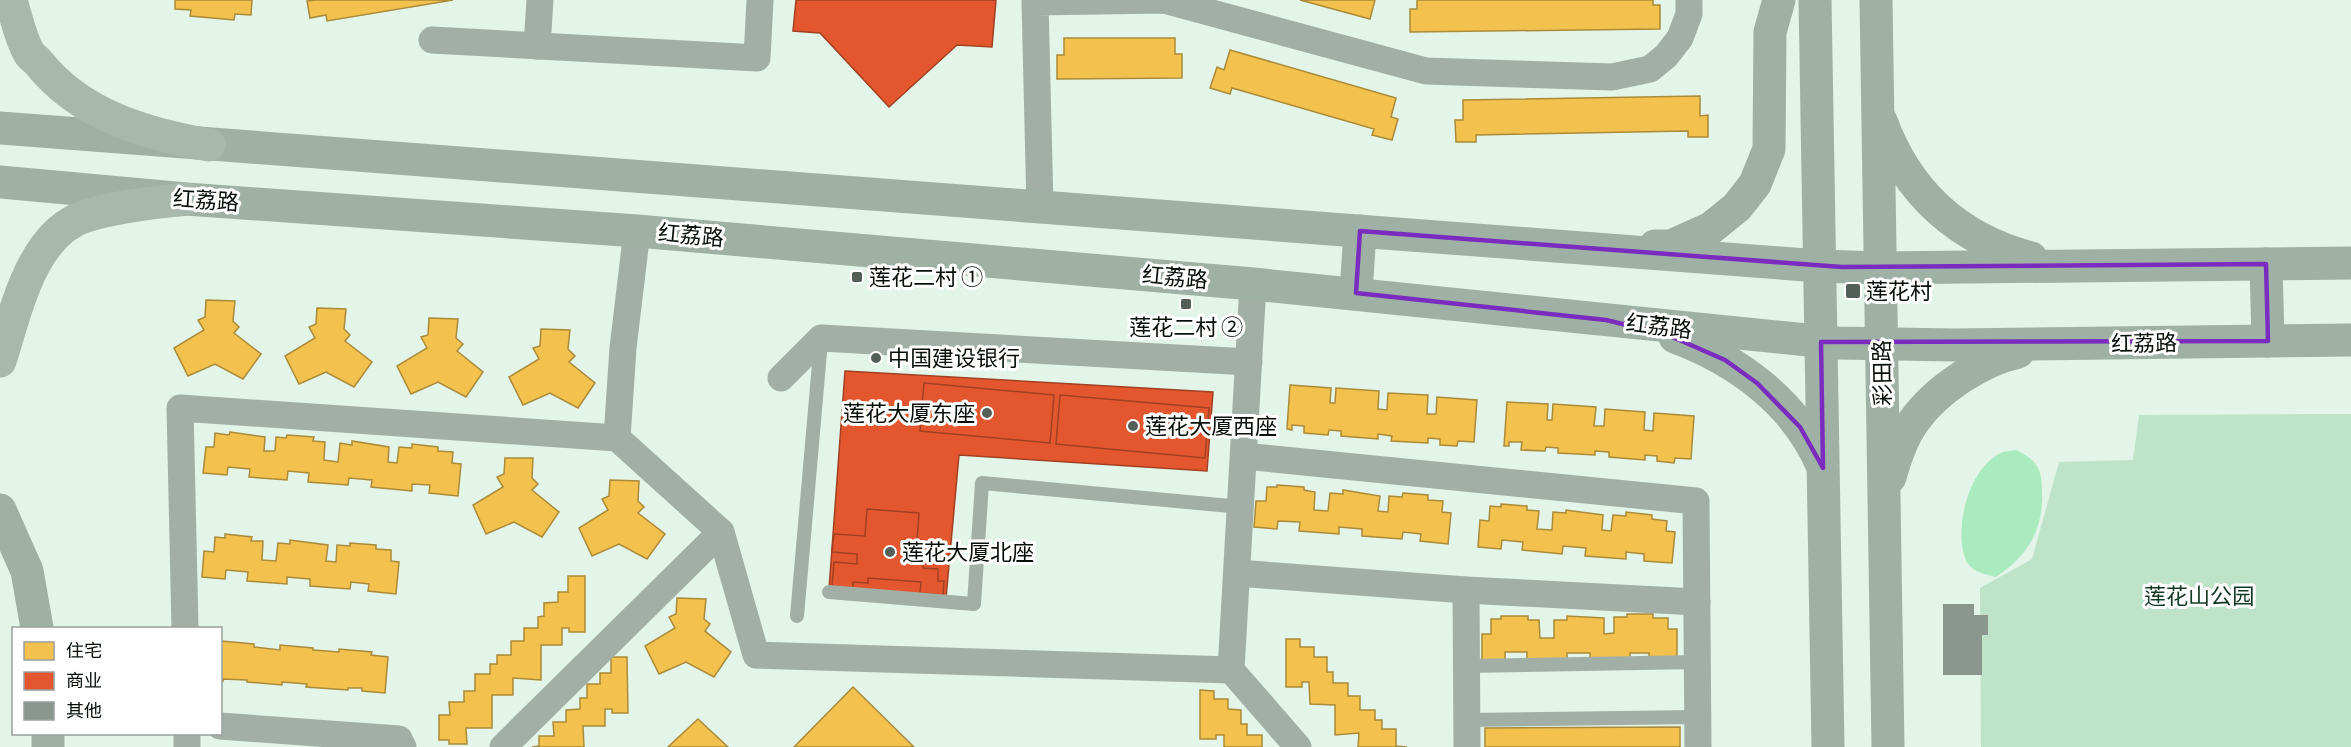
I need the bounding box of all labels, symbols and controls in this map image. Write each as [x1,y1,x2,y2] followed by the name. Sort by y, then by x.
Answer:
[172,187,240,214] street label: 红荔路
[657,221,725,250] street label: 红荔路
[1141,263,1209,292] street label: 红荔路
[869,266,983,289] place label: 莲花二村 ①
[850,270,864,284] marker: 莲花二村 ①
[1866,280,1932,303] place label: 莲花村
[1844,282,1862,300] marker: 莲花村
[1179,297,1193,311] marker: 莲花二村 ②
[1625,311,1693,342] street label: 红荔路
[1129,316,1243,339] place label: 莲花二村 ②
[2111,331,2177,356] street label: 红荔路
[1870,340,1895,406] street label: 彩田路
[888,347,1020,370] place label: 中国建设银行
[869,351,883,365] marker: 中国建设银行
[843,402,975,425] place label: 莲花大厦东座
[980,406,994,420] marker: 莲花大厦东座
[1145,415,1277,438] place label: 莲花大厦西座
[1126,419,1140,433] marker: 莲花大厦西座
[902,541,1034,564] place label: 莲花大厦北座
[883,545,897,559] marker: 莲花大厦北座
[2144,585,2254,608] park label: 莲花山公园
[12,627,222,735] legend
[66,641,102,661] text: 住宅
[66,671,102,691] text: 商业
[66,701,102,721] text: 其他

